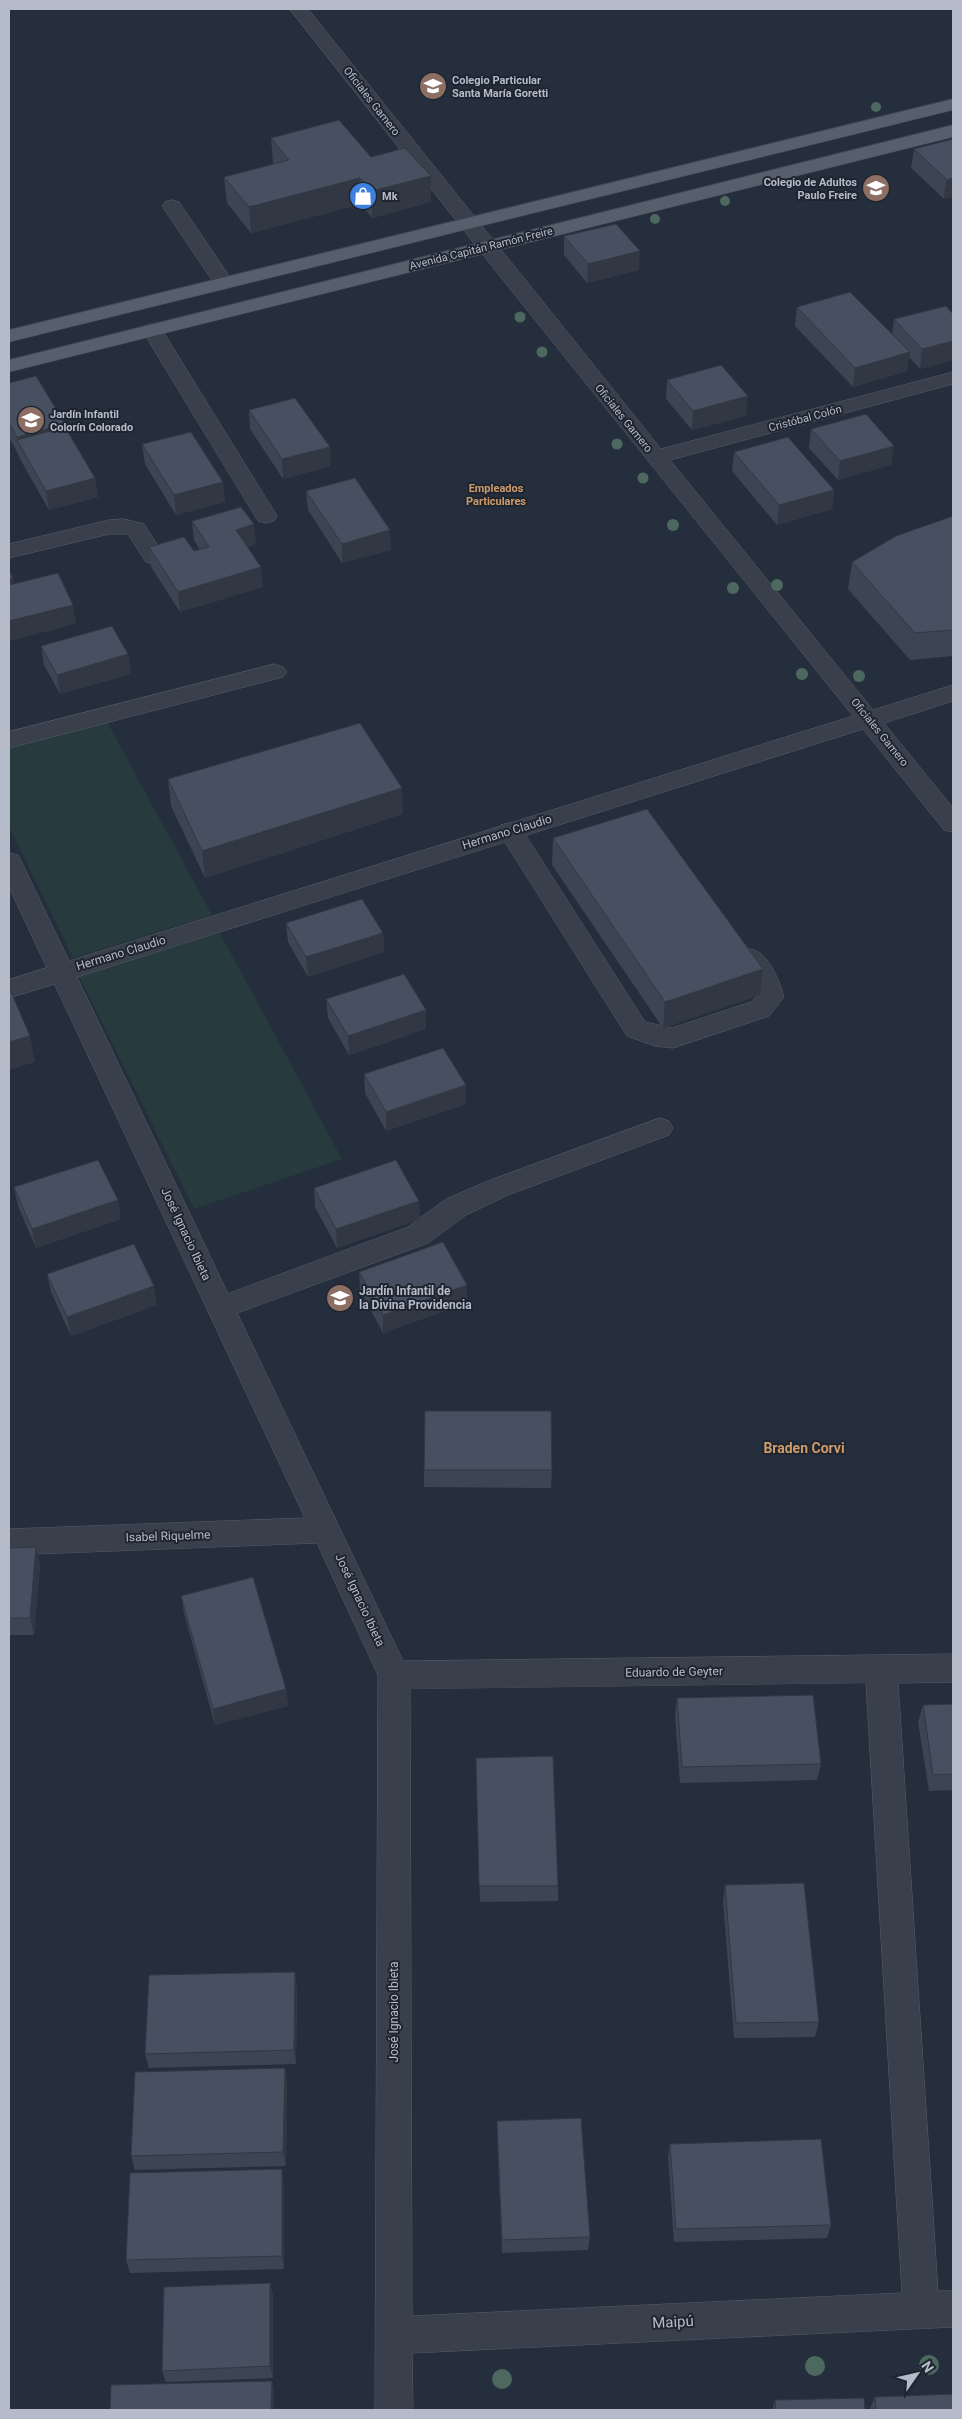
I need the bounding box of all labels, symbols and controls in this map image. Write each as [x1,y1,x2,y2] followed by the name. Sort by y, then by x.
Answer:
[341,64,403,138] street label: Oficiales Gamero
[418,71,448,101] school or university icon: Colegio Particular Santa María Goretti
[452,74,548,100] place label: Colegio Particular Santa María Goretti
[861,173,891,203] school or university icon: Colegio de Adultos Paulo Freire
[764,176,857,202] place label: Colegio de Adultos Paulo Freire
[348,181,378,211] shop icon: Mk
[382,190,398,203] place label: Mk
[408,224,554,273] street label: Avenida Capitán Ramón Freire
[592,382,655,455] street label: Oficiales Gamero
[767,402,843,434] street label: Cristóbal Colón
[16,405,46,435] school or university icon: Jardín Infantil Colorín Colorado
[50,408,133,434] place label: Jardín Infantil Colorín Colorado
[466,482,526,508] district label: Empleados Particulares
[848,696,911,769] street label: Oficiales Gamero
[461,812,554,852] street label: Hermano Claudio
[75,933,168,973] street label: Hermano Claudio
[158,1185,214,1283] street label: José Ignacio Ibieta
[325,1283,355,1313] school or university icon: Jardín Infantil de la Divina Providencia
[359,1284,472,1312] place label: Jardín Infantil de la Divina Providencia
[763,1440,845,1456] district label: Braden Corvi
[125,1528,211,1544] street label: Isabel Riquelme
[332,1551,388,1649] street label: José Ignacio Ibieta
[625,1664,723,1680] street label: Eduardo de Geyter
[387,1962,401,2062] street label: José Ignacio Ibieta
[652,2312,694,2332] street label: Maipú
[892,2349,942,2399] north arrow
[918,2358,937,2375] text: N

